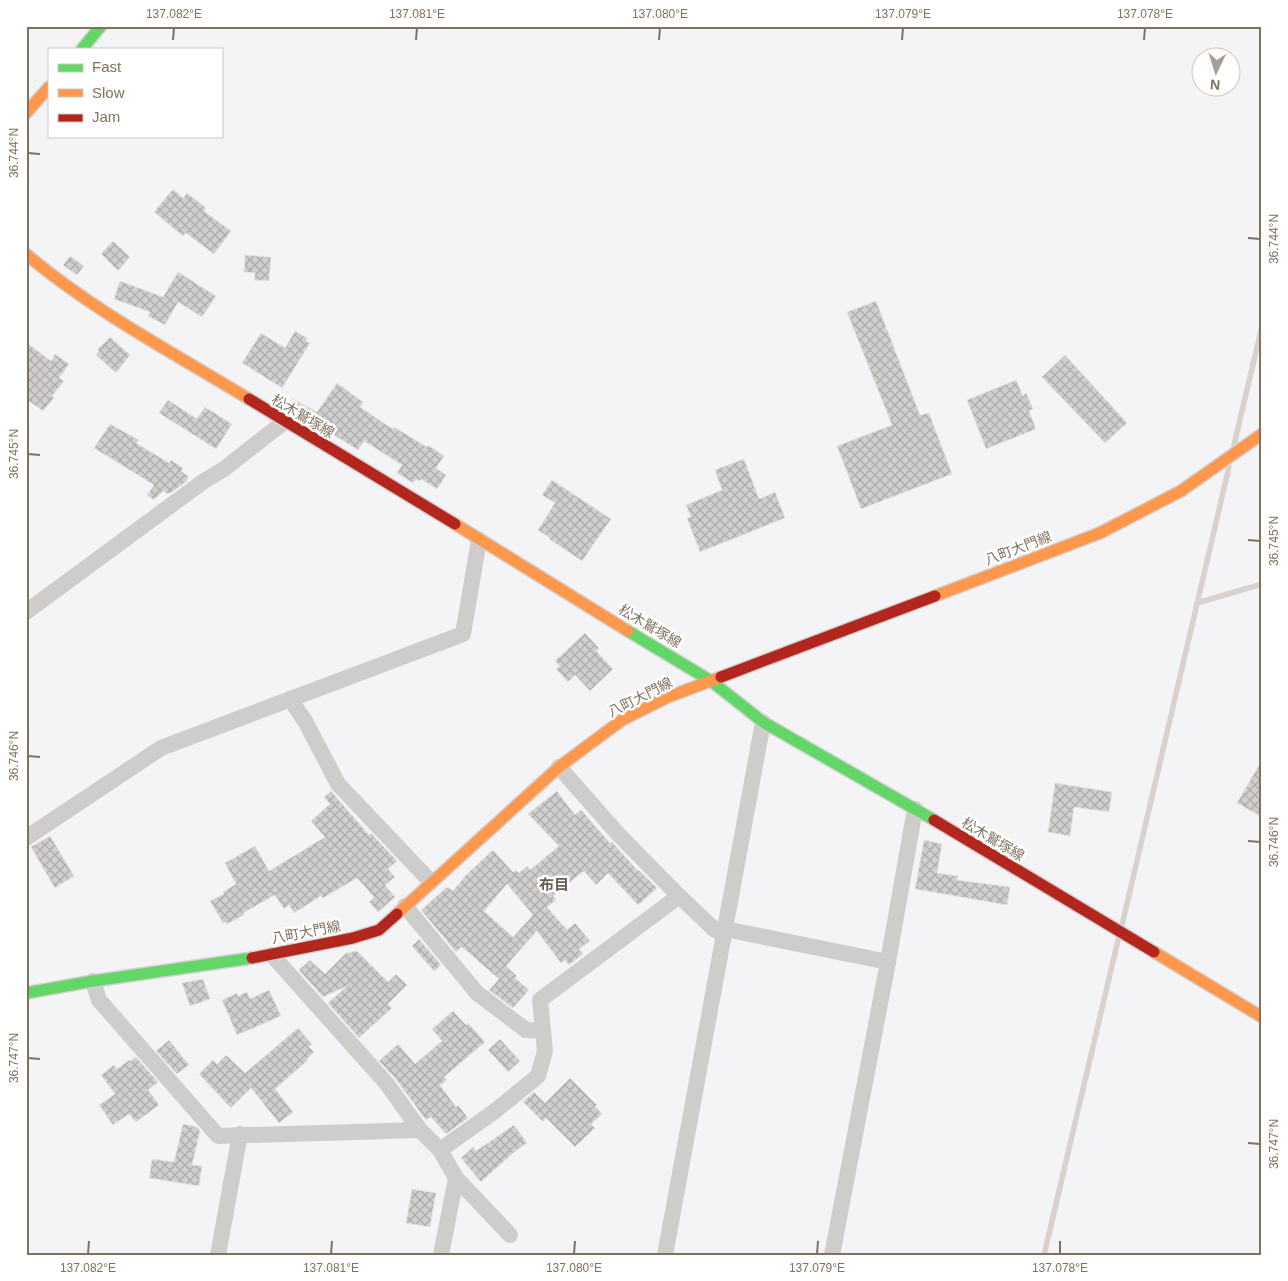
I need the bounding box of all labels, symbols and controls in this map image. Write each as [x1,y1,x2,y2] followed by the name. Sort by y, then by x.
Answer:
[146,7,202,21] text: 137.082°E
[389,7,445,21] text: 137.081°E
[632,7,688,21] text: 137.080°E
[875,7,931,21] text: 137.079°E
[1117,7,1173,21] text: 137.078°E
[48,48,222,138] legend
[1190,48,1240,98] north arrow
[92,58,122,75] text: Fast
[1209,77,1221,93] text: N
[92,84,125,101] text: Slow
[92,108,120,125] text: Jam
[7,128,21,178] text: 36.744°N
[1267,214,1281,264] text: 36.744°N
[269,391,337,441] street label: 松木鷲塚線
[7,429,21,479] text: 36.745°N
[1267,516,1281,566] text: 36.745°N
[982,528,1054,568] street label: 八町大門線
[616,601,684,651] street label: 松木鷲塚線
[605,674,675,720] street label: 八町大門線
[7,731,21,781] text: 36.746°N
[959,814,1027,864] street label: 松木鷲塚線
[1267,817,1281,867] text: 36.746°N
[539,876,569,893] district label: 布目
[270,917,342,947] street label: 八町大門線
[7,1033,21,1083] text: 36.747°N
[1267,1119,1281,1169] text: 36.747°N
[60,1261,116,1275] text: 137.082°E
[303,1261,359,1275] text: 137.081°E
[546,1261,602,1275] text: 137.080°E
[789,1261,845,1275] text: 137.079°E
[1032,1261,1088,1275] text: 137.078°E

